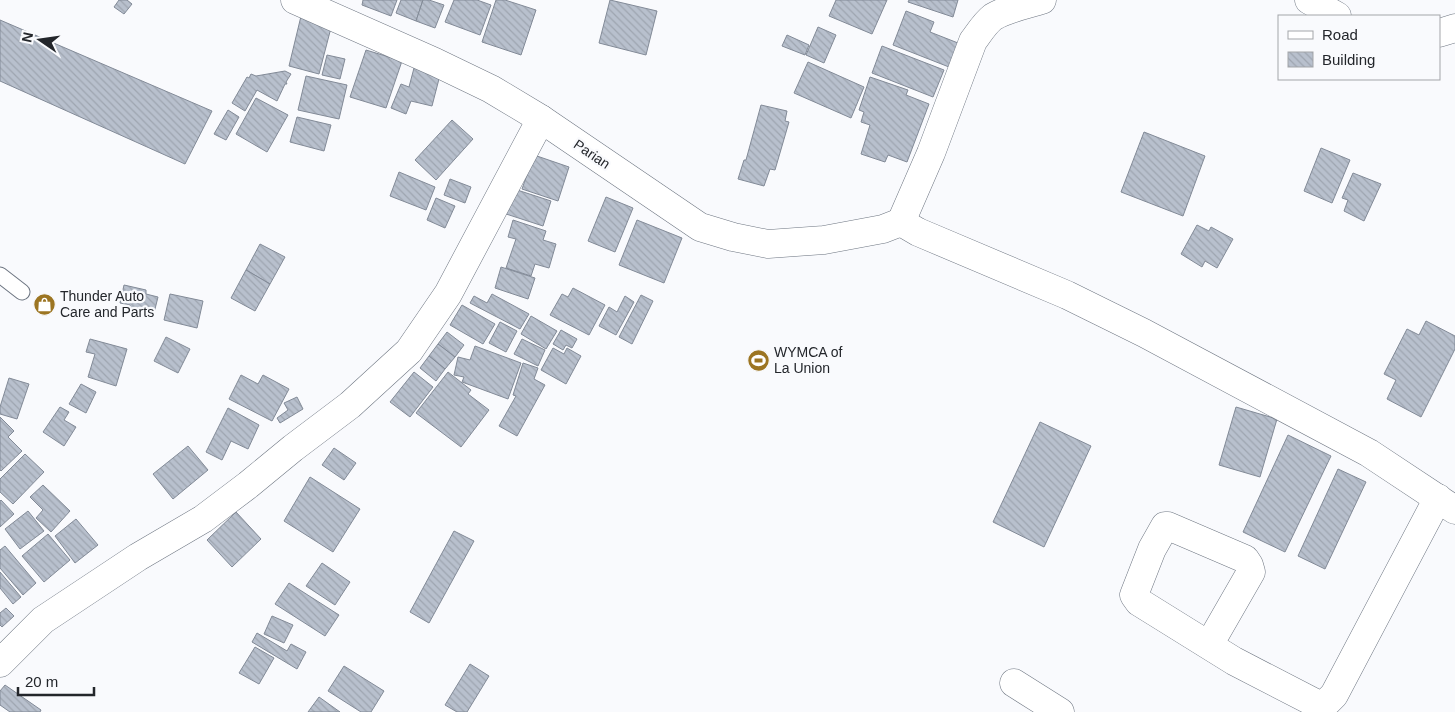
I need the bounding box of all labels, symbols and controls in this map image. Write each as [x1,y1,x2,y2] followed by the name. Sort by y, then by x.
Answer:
[15,15,65,65] north arrow
[1278,15,1440,80] legend
[1322,26,1358,43] text: Road
[18,30,36,44] text: N
[1322,51,1375,68] text: Building
[571,136,613,172] street label: Parian
[60,288,154,320] place label: Thunder Auto Care and Parts
[32,292,56,316] shop icon: Thunder Auto Care and Parts
[774,344,843,376] place label: WYMCA of La Union
[746,348,770,372] sports icon: WYMCA of La Union
[18,664,94,696] scale bar
[25,673,58,690] text: 20 m

